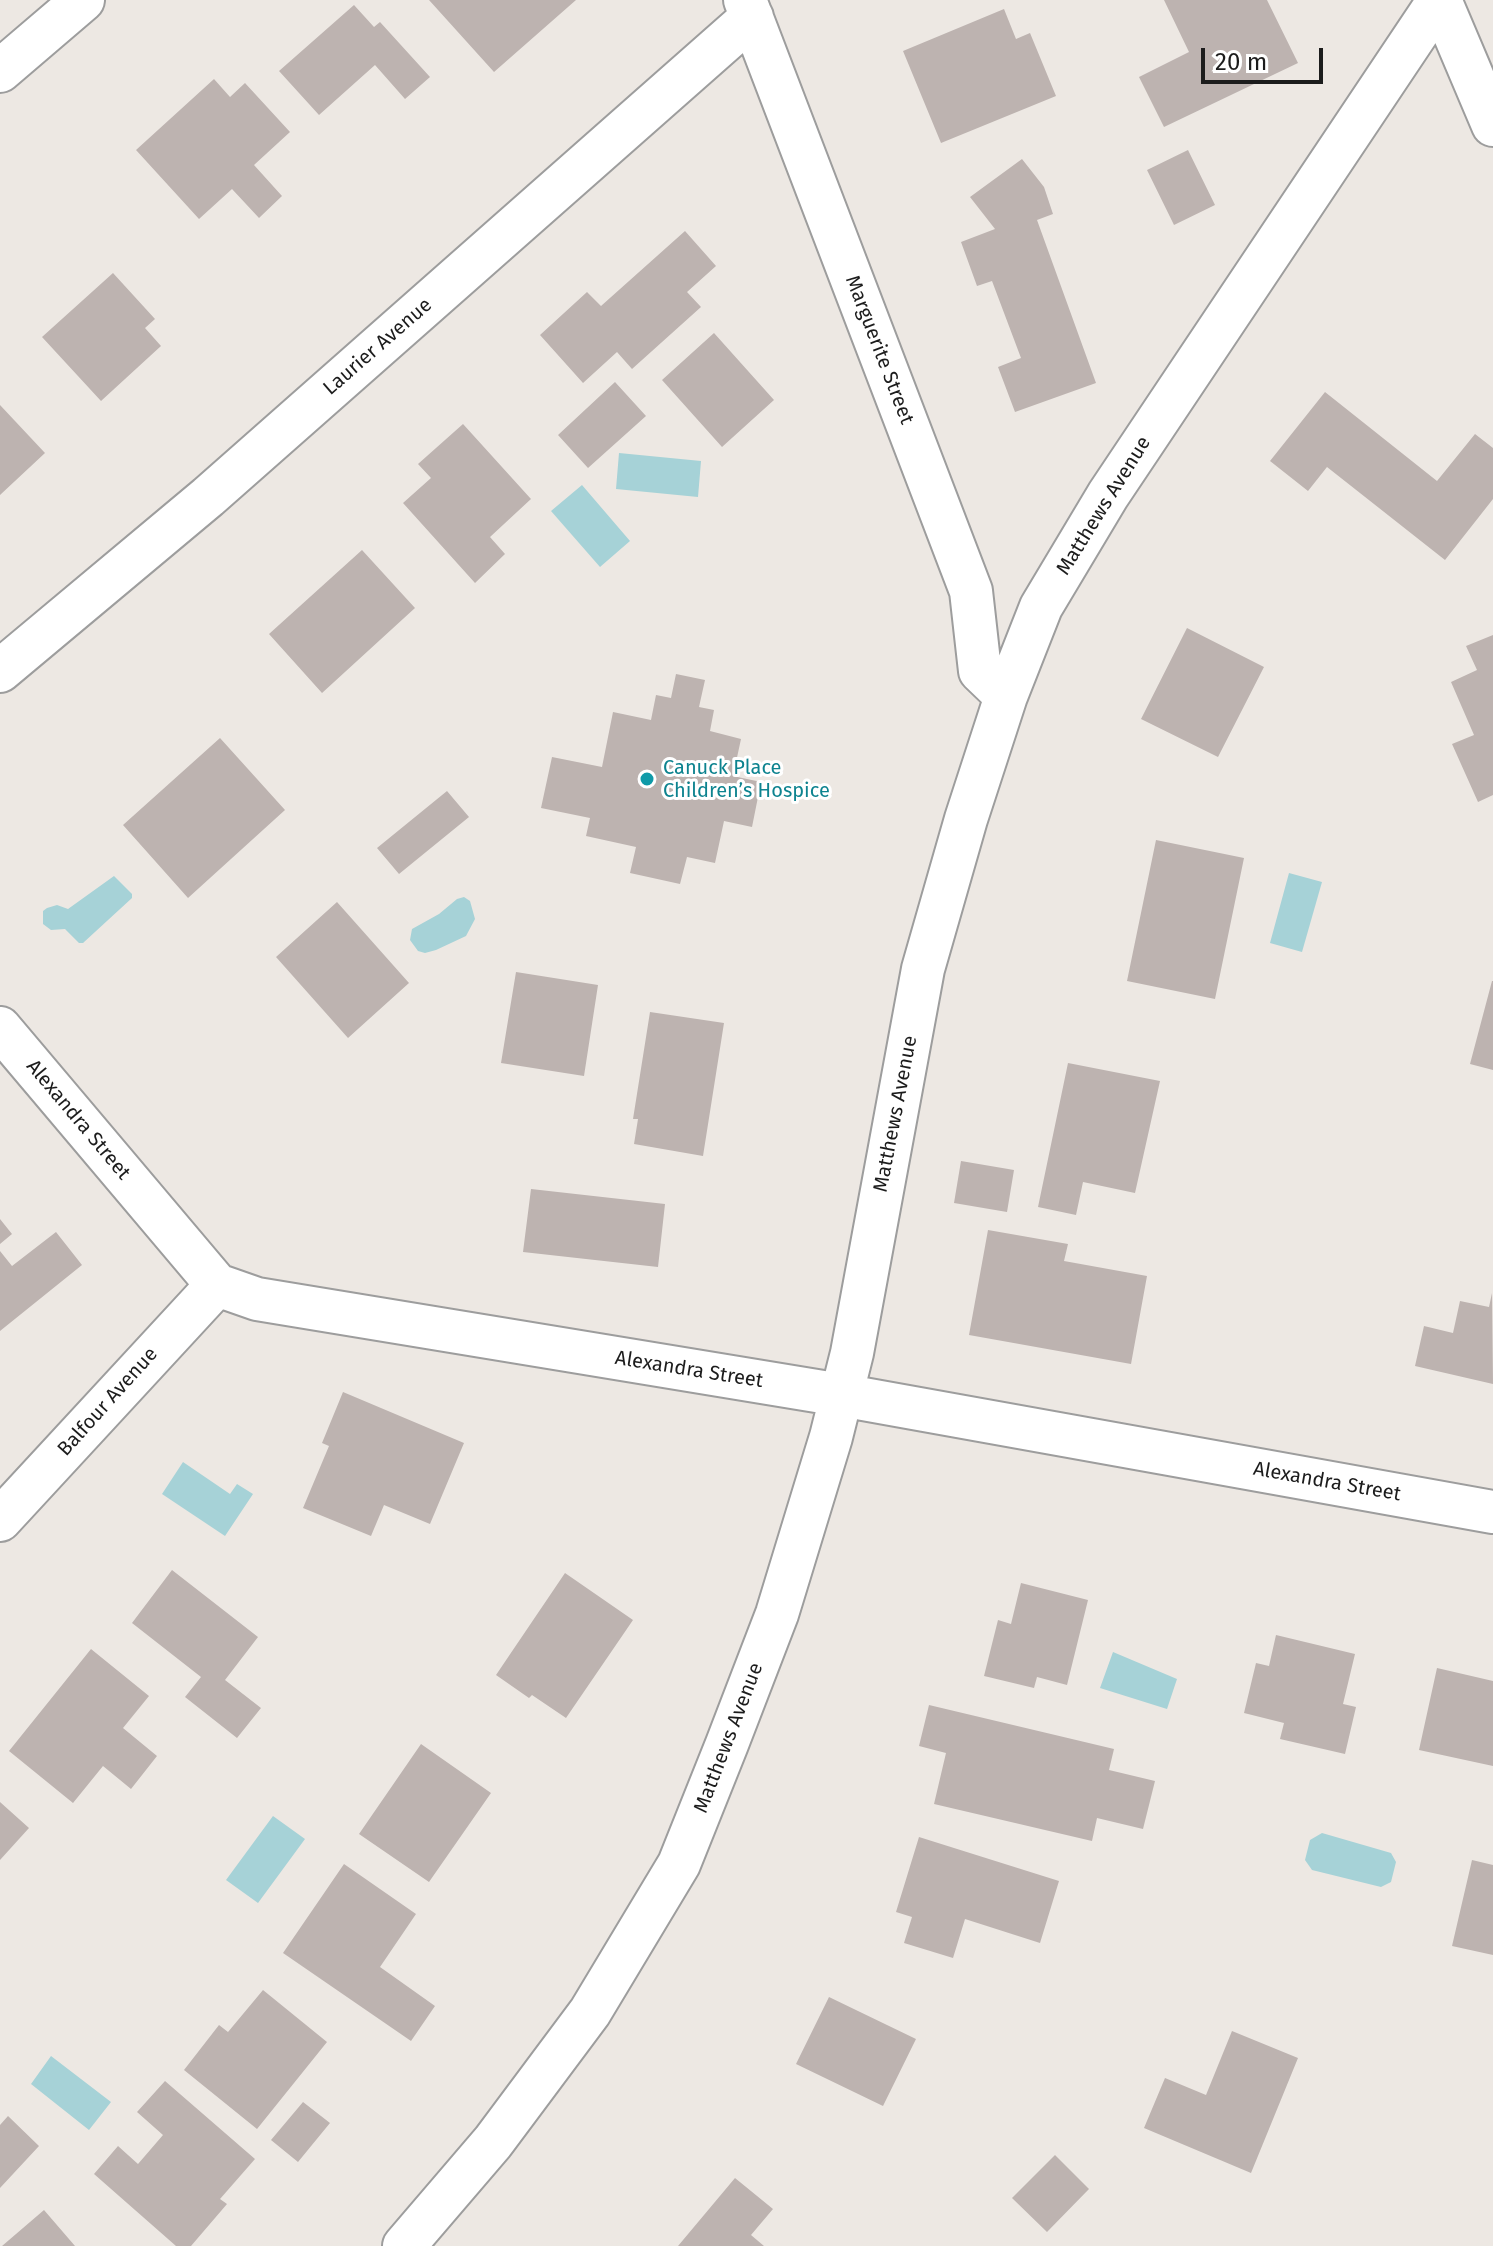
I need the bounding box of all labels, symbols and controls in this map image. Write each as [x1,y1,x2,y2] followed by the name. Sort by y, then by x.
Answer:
[1205,32,1327,82] scale bar
[1215,48,1267,76] text: 20 m
[840,272,918,428] street label: Marguerite Street
[319,293,437,401] street label: Laurier Avenue
[1052,432,1156,580] street label: Matthews Avenue
[663,756,830,803] place label: Canuck Place Children’s Hospice
[638,770,656,788] marker: Canuck Place Children’s Hospice
[869,1034,923,1194] street label: Matthews Avenue
[21,1055,135,1185] street label: Alexandra Street
[53,1343,163,1461] street label: Balfour Avenue
[613,1346,765,1394] street label: Alexandra Street
[1251,1457,1403,1507] street label: Alexandra Street
[689,1660,769,1816] street label: Matthews Avenue

